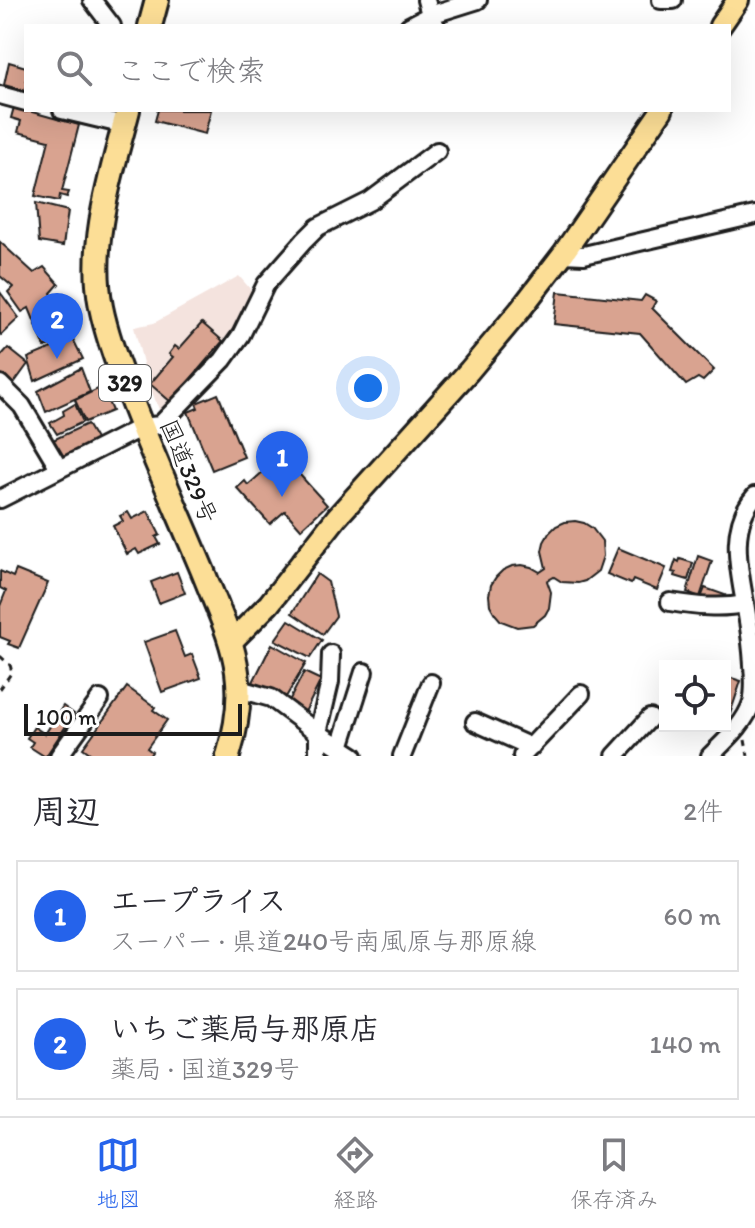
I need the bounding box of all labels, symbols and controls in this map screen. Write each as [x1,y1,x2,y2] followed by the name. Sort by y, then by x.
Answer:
[24,24,731,112] search box
[52,46,96,90] icon: search
[116,52,266,89] text: ここで検索
[31,293,83,359] pin: 2
[99,365,151,401] road number: 329
[348,368,388,408] your location
[154,415,224,527] street label: 国道329号
[256,431,308,497] pin: 1
[659,660,731,732] map controls
[659,660,731,732] button: locate
[24,700,242,736] scale bar
[36,704,97,731] text: 100 m
[32,791,100,832] text: 周辺
[683,795,723,827] text: 2件
[110,882,286,919] text: エープライス
[54,900,66,932] text: 1
[664,900,721,932] text: 60 m
[110,925,536,957] text: スーパー · 県道240号南風原与那原線
[110,1010,380,1047] text: いちご薬局与那原店
[53,1028,67,1060] text: 2
[650,1028,721,1060] text: 140 m
[110,1053,299,1085] text: 薬局 · 国道329号
[96,1133,141,1213] tab: 地図
[333,1133,378,1213] tab: 経路
[570,1133,659,1213] tab: 保存済み

